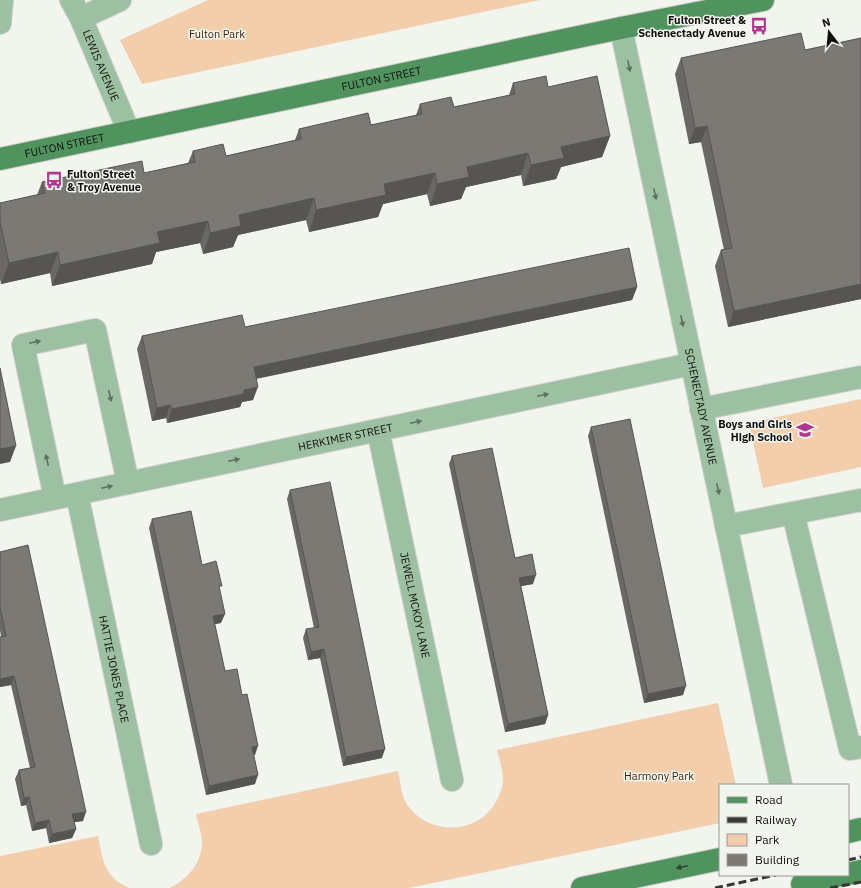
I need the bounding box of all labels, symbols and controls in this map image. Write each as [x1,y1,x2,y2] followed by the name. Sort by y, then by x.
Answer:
[809,12,849,52] north arrow
[638,13,746,40] place label: Fulton Street & Schenectady Avenue
[820,15,832,30] text: N
[749,16,769,36] bus stop icon: Fulton Street & Schenectady Avenue
[80,27,122,103] street label: LEWIS AVENUE
[189,27,245,41] park label: Fulton Park
[626,60,632,73] one-way arrow
[340,63,424,94] street label: FULTON STREET
[23,130,107,161] street label: FULTON STREET
[67,167,141,194] place label: Fulton Street & Troy Avenue
[44,170,64,190] bus stop icon: Fulton Street & Troy Avenue
[653,188,659,200] one-way arrow
[679,315,685,327] one-way arrow
[29,339,41,345] one-way arrow
[682,347,720,466] street label: SCHENECTADY AVENUE
[107,390,113,402] one-way arrow
[537,392,549,398] one-way arrow
[718,417,793,444] place label: Boys and Girls High School
[410,419,422,425] one-way arrow
[297,420,395,454] street label: HERKIMER STREET
[795,420,815,440] school or university icon: Boys and Girls High School
[44,454,50,466] one-way arrow
[228,457,240,463] one-way arrow
[716,483,722,495] one-way arrow
[101,484,113,490] one-way arrow
[397,551,433,659] street label: JEWELL MCKOY LANE
[96,614,132,724] street label: HATTIE JONES PLACE
[624,769,694,783] park label: Harmony Park
[719,784,849,876] legend
[755,792,783,807] text: Road
[755,812,797,827] text: Railway
[755,832,780,847] text: Park
[755,852,800,867] text: Building
[676,865,688,871] one-way arrow

